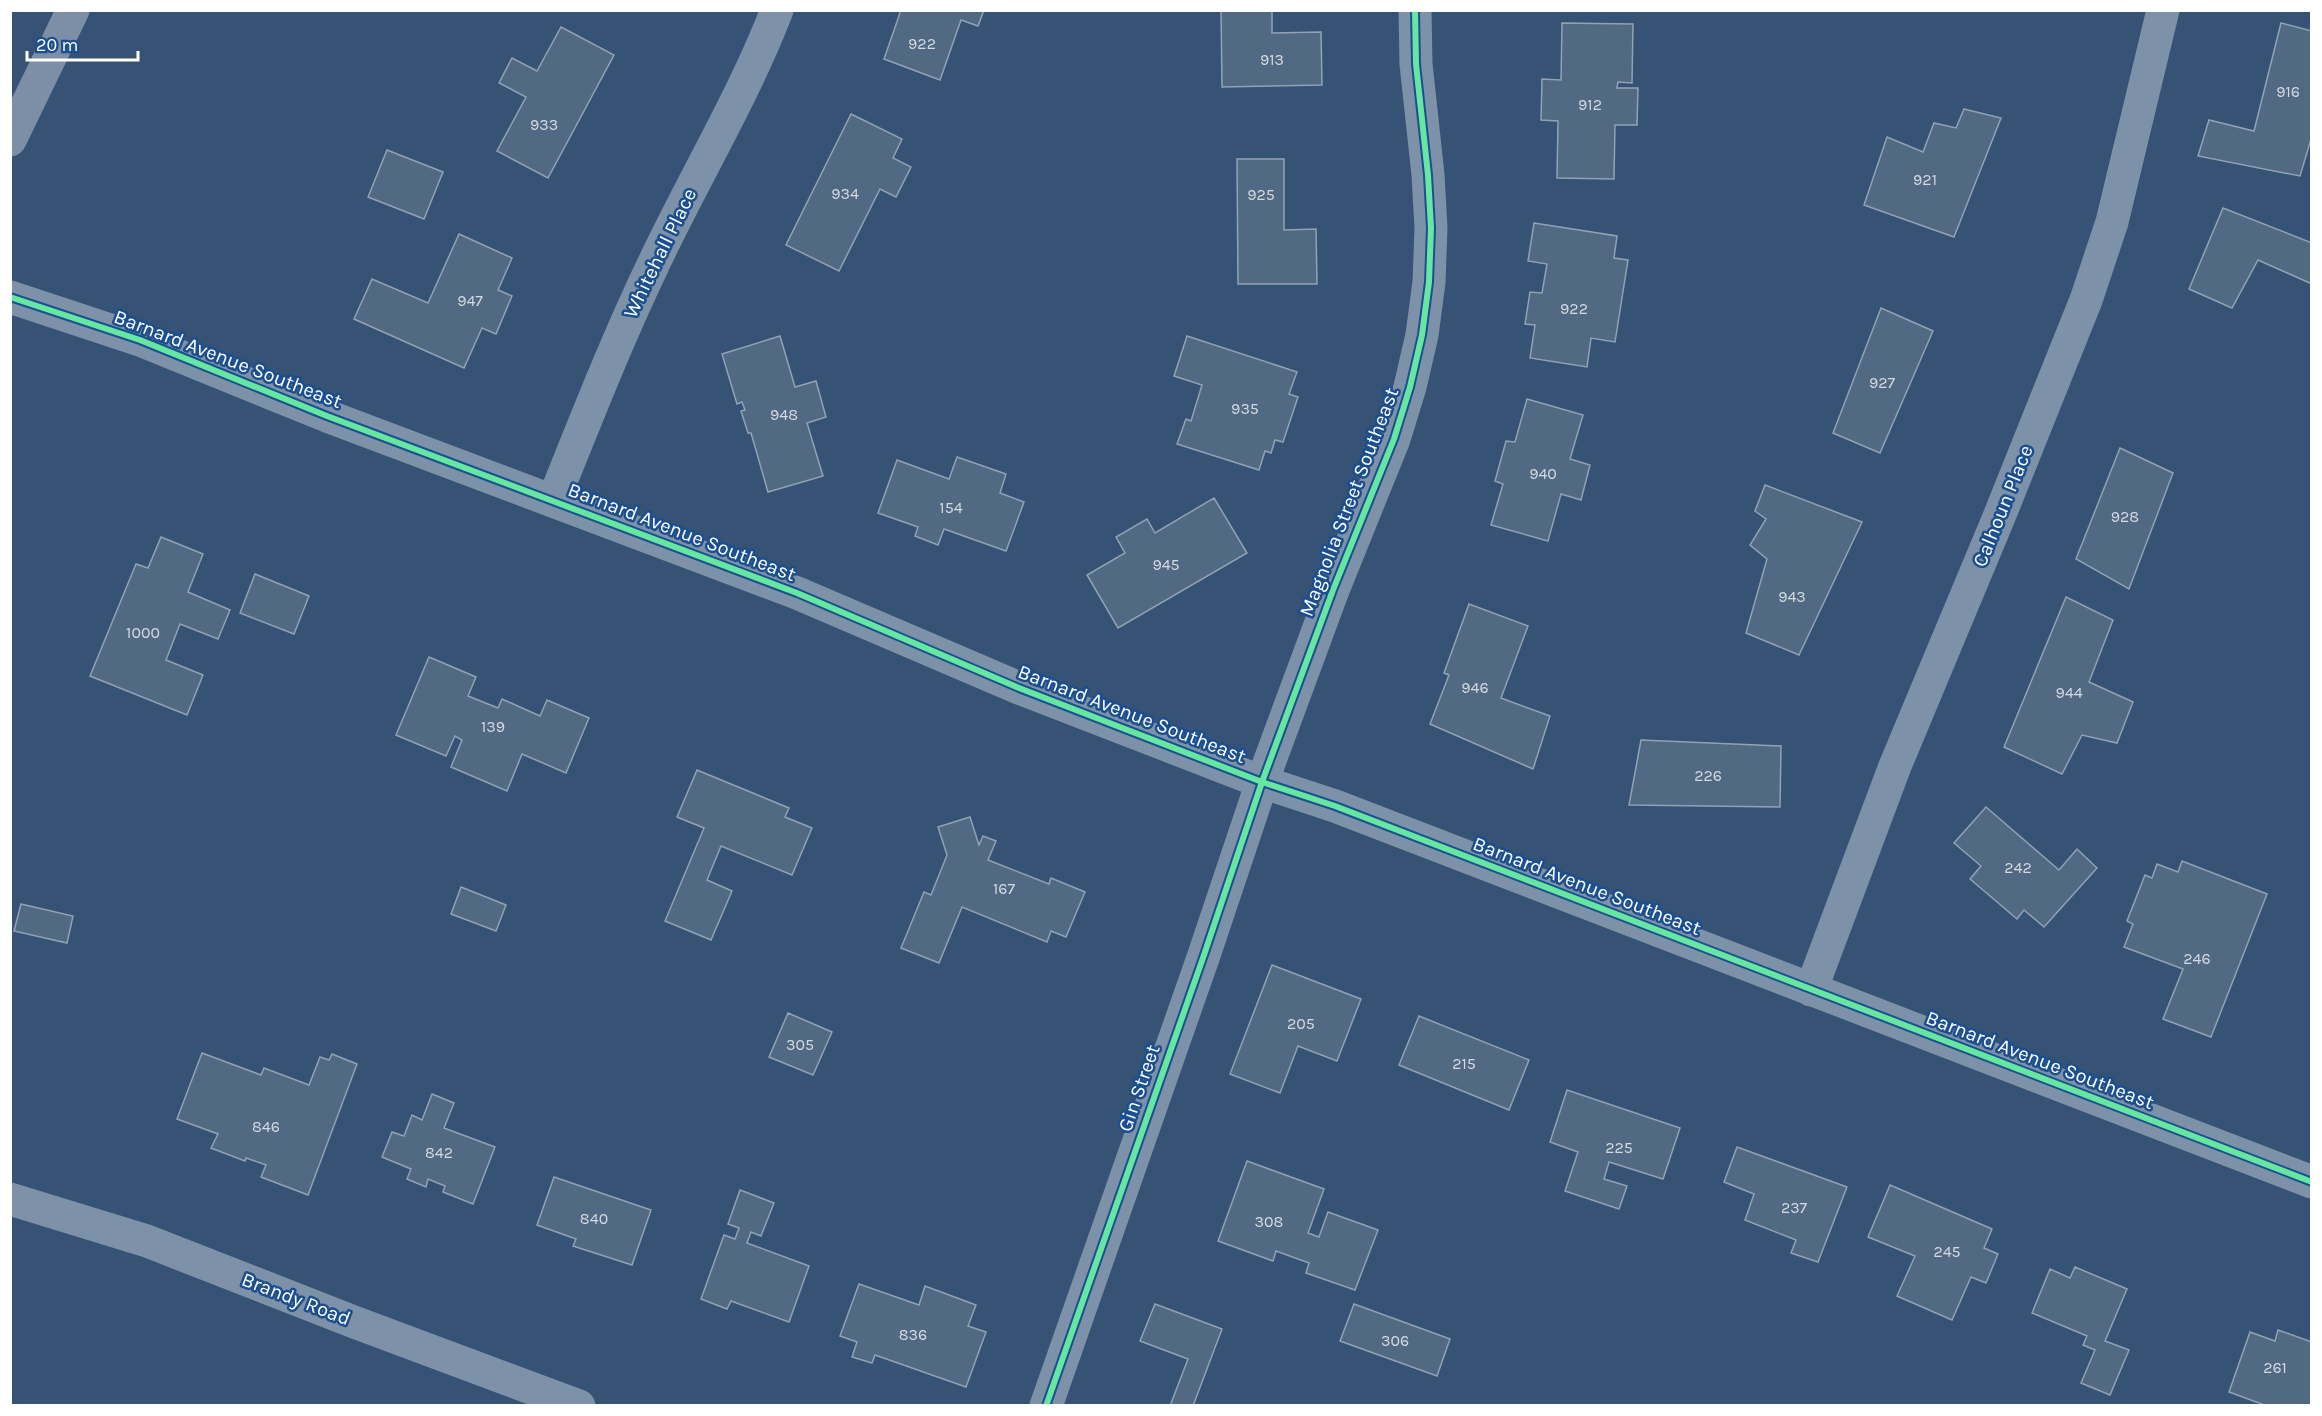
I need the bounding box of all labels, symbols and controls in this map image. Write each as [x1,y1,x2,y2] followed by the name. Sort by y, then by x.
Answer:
[27,24,138,62] scale bar
[36,34,78,56] text: 20 m
[908,34,936,53] house number: 922
[1260,50,1284,69] house number: 913
[2276,82,2300,101] house number: 916
[1578,95,1602,114] house number: 912
[530,115,558,134] house number: 933
[1913,170,1937,189] house number: 921
[831,184,859,203] house number: 934
[619,185,701,321] street label: Whitehall Place
[1247,185,1275,204] house number: 925
[457,291,483,310] house number: 947
[1560,299,1588,318] house number: 922
[111,305,346,413] street label: Barnard Avenue Southeast
[1869,373,1896,392] house number: 927
[1295,384,1403,620] street label: Magnolia Street Southeast
[1231,399,1259,418] house number: 935
[770,405,798,424] house number: 948
[1968,442,2038,570] street label: Calhoun Place
[1529,464,1557,483] house number: 940
[565,478,800,586] street label: Barnard Avenue Southeast
[939,498,963,517] house number: 154
[2111,507,2139,526] house number: 928
[1152,555,1180,574] house number: 945
[1778,587,1806,606] house number: 943
[126,623,160,642] house number: 1000
[1015,660,1250,768] street label: Barnard Avenue Southeast
[1461,678,1489,697] house number: 946
[2055,683,2083,702] house number: 944
[481,717,505,736] house number: 139
[1694,766,1722,785] house number: 226
[1470,832,1705,940] street label: Barnard Avenue Southeast
[2004,858,2032,877] house number: 242
[993,879,1015,898] house number: 167
[2183,949,2211,968] house number: 246
[1923,1006,2158,1114] street label: Barnard Avenue Southeast
[1287,1014,1315,1033] house number: 205
[786,1035,814,1054] house number: 305
[1113,1041,1165,1135] street label: Gin Street
[1452,1054,1476,1073] house number: 215
[252,1117,280,1136] house number: 846
[1605,1138,1633,1157] house number: 225
[425,1143,453,1162] house number: 842
[1781,1198,1808,1217] house number: 237
[580,1209,608,1228] house number: 840
[1255,1212,1283,1231] house number: 308
[1933,1242,1961,1261] house number: 245
[238,1268,354,1330] street label: Brandy Road
[899,1325,927,1344] house number: 836
[1381,1331,1409,1350] house number: 306
[2263,1358,2287,1377] house number: 261

